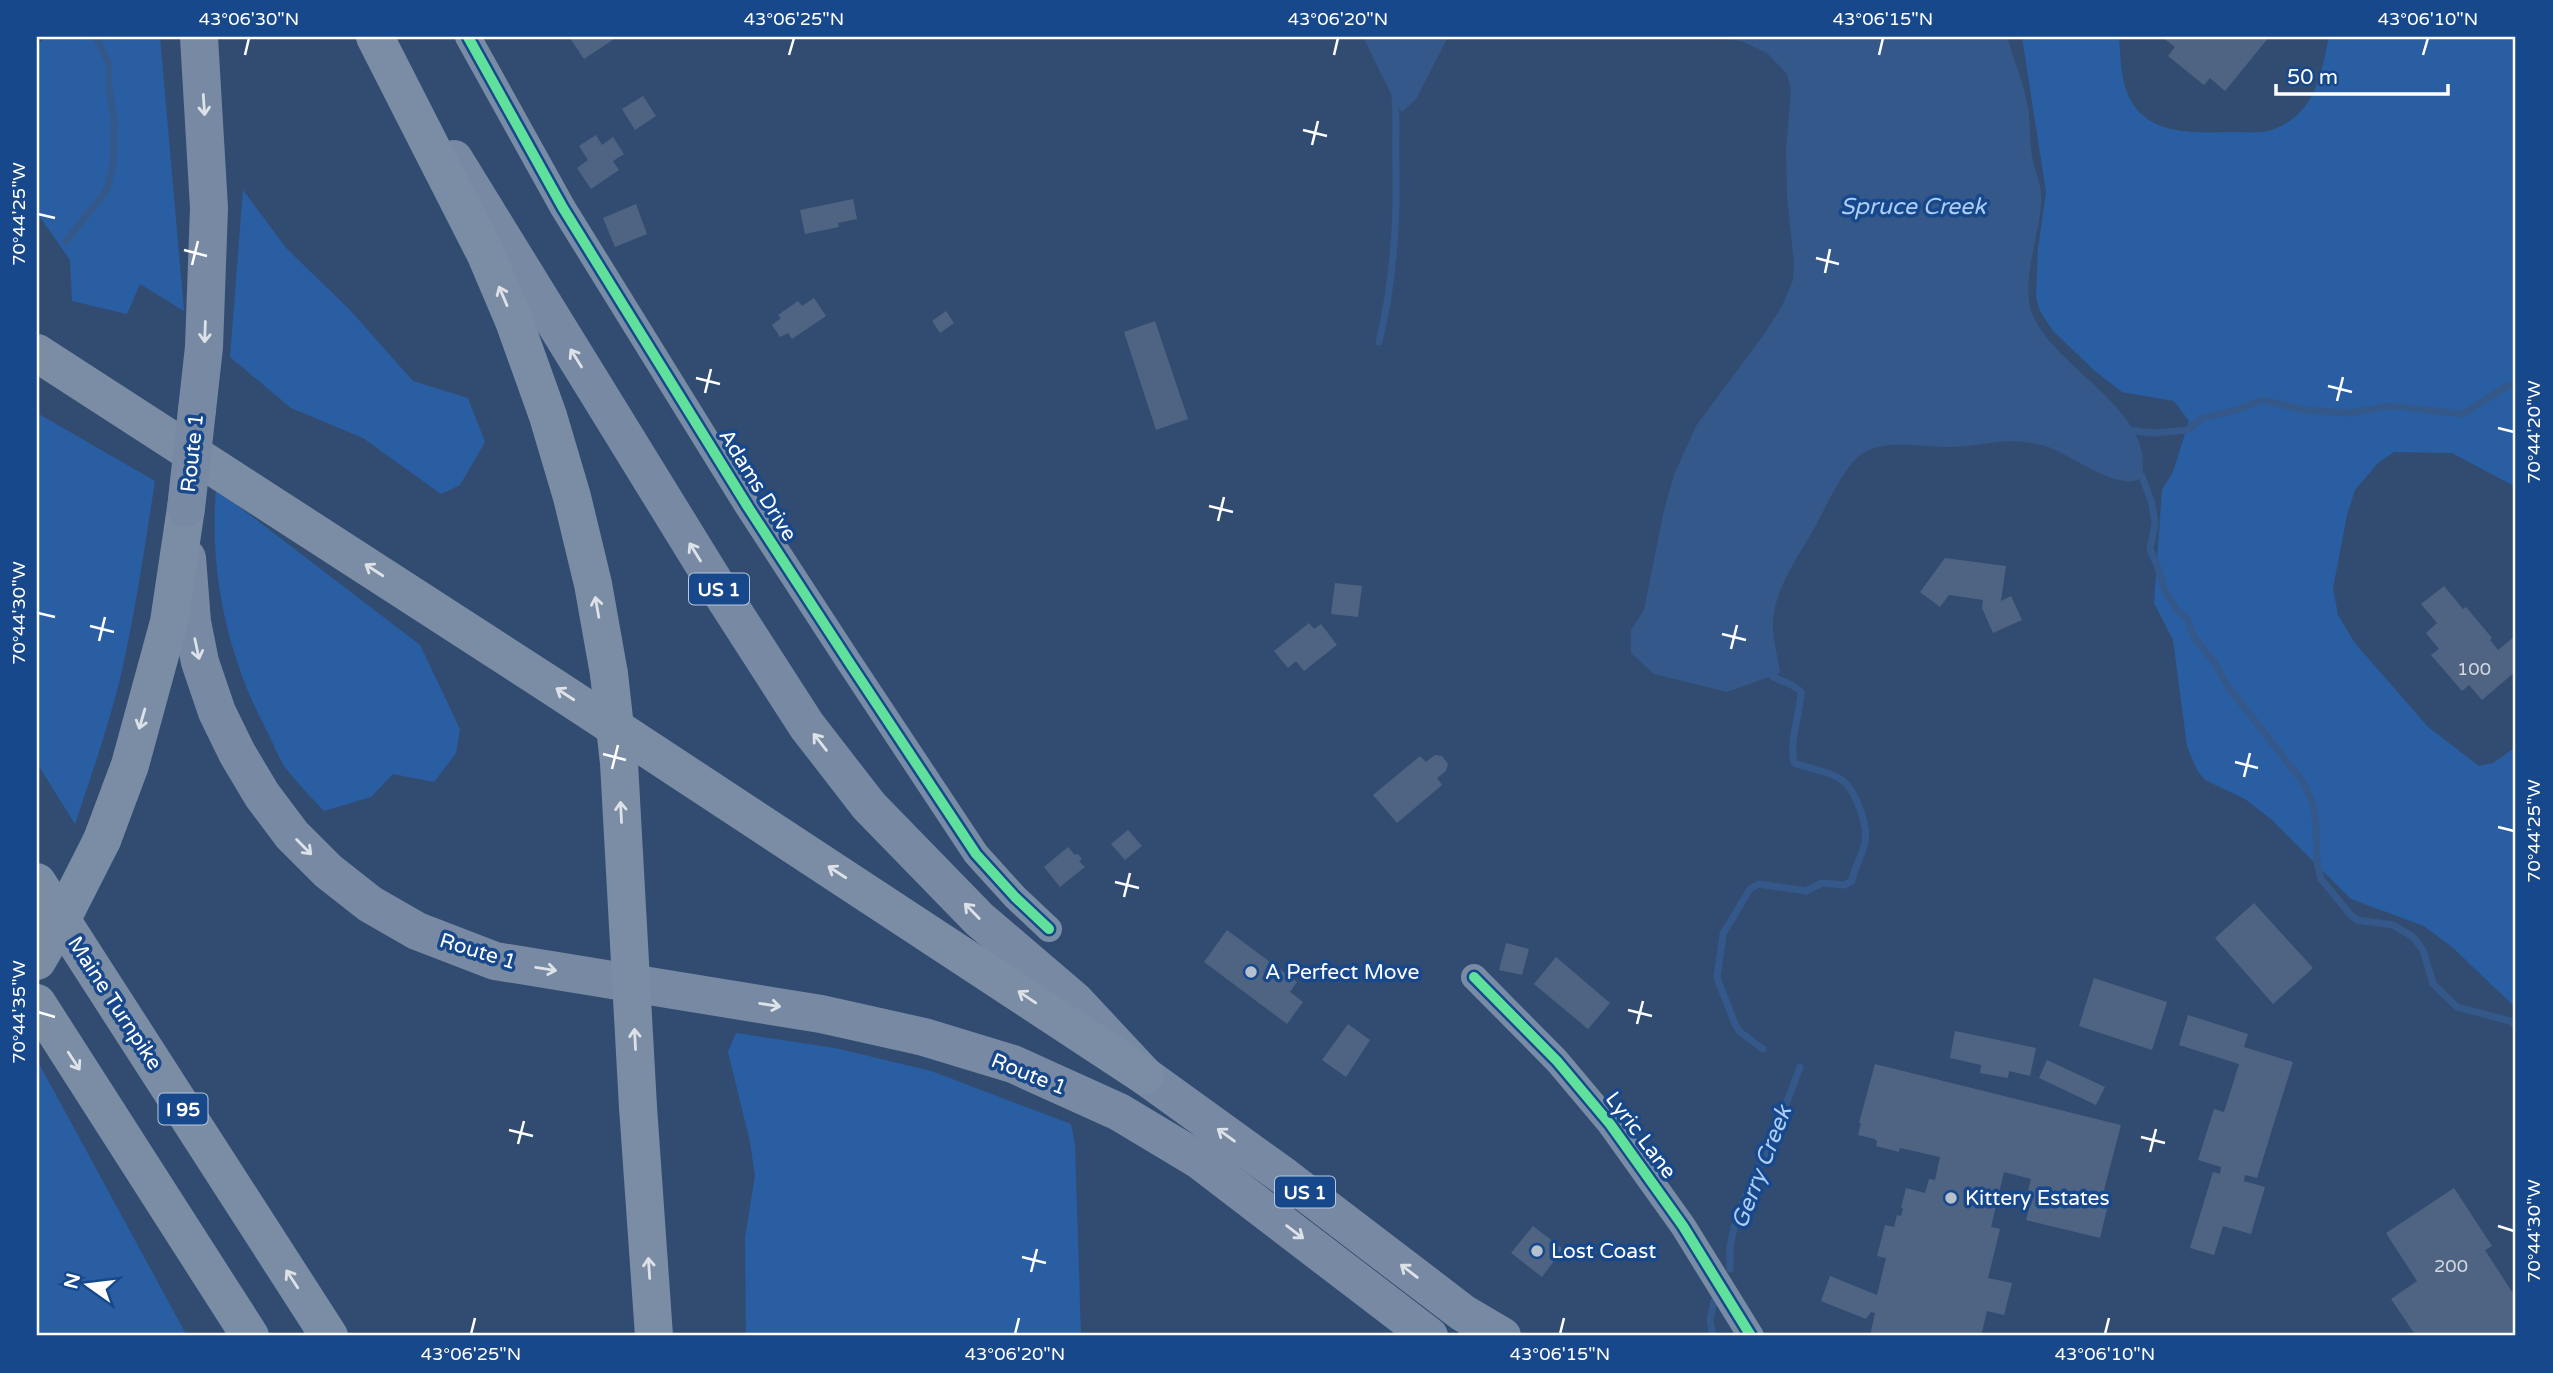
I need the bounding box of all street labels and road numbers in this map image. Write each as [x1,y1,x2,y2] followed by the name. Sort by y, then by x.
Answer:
[176,413,209,494] street label: Route 1
[713,425,802,546] street label: Adams Drive
[689,574,749,604] road number: US 1
[436,928,519,975] street label: Route 1
[62,932,167,1075] street label: Maine Turnpike
[988,1048,1070,1101] street label: Route 1
[1600,1087,1681,1184] street label: Lyric Lane
[158,1093,208,1124] road number: I 95
[1275,1176,1335,1208] road number: US 1

